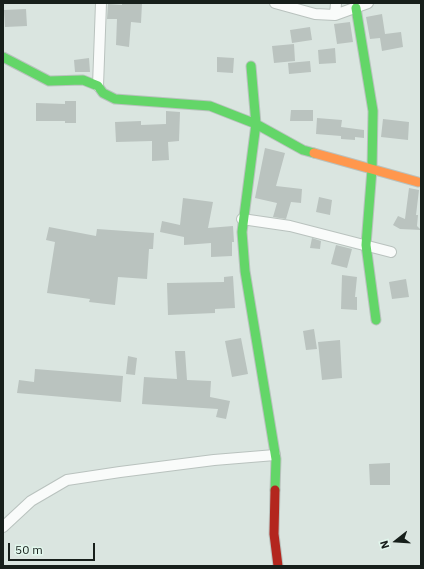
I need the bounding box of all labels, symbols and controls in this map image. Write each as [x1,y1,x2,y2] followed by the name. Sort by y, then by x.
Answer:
[376,521,416,561] north arrow
[10,535,97,561] scale bar
[377,539,392,550] text: N
[15,542,43,557] text: 50 m

